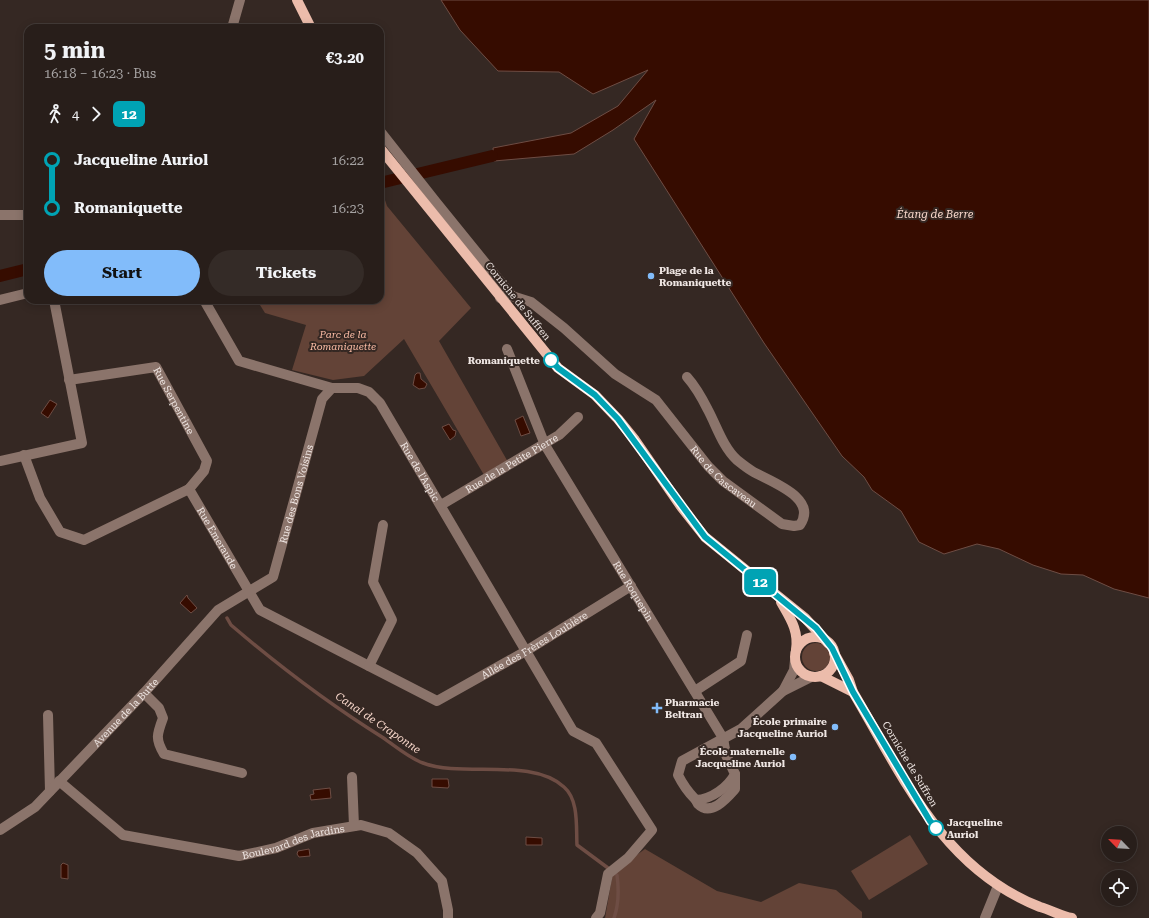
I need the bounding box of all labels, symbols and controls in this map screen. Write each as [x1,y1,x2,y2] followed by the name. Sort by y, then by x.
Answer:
[44,38,105,63] text: 5 min
[326,49,364,67] text: €3.20
[44,66,156,81] text: 16:18 – 16:23 · Bus
[44,103,66,125] icon: walk
[85,103,107,125] icon: forward
[121,106,137,122] text: 12
[72,107,79,122] text: 4
[74,151,208,169] text: Jacqueline Auriol
[332,153,364,168] text: 16:22
[74,199,183,217] text: Romaniquette
[332,201,364,216] text: 16:23
[896,207,974,221] water label: Étang de Berre
[44,250,200,296] button: Start
[208,250,364,296] button: Tickets
[483,260,553,343] street label: Corniche de Suffren
[659,265,731,288] place label: Plage de la Romaniquette
[646,271,656,281] marker: Plage de la Romaniquette
[309,329,376,352] park label: Parc de la Romaniquette
[543,352,559,368] marker: Romaniquette
[468,355,540,366] place label: Romaniquette
[152,365,197,436] street label: Rue Serpentine
[463,431,560,495] street label: Rue de la Petite Pierre
[399,440,442,504] street label: Rue de l'Aspic
[277,443,315,545] street label: Rue des Bons Voisins
[689,443,760,510] street label: Rue de Cascaveau
[195,505,240,571] street label: Rue Emeraude
[611,559,656,623] street label: Rue Roquepin
[742,569,778,595] line badge: 12
[752,574,768,590] text: 12
[479,609,590,681] street label: Allée des Frères Loubière
[91,675,161,748] street label: Avenue de la Butte
[333,690,423,757] water label: Canal de Craponne
[665,697,720,720] place label: Pharmacie Beltran
[652,703,662,713] marker: Pharmacie Beltran
[738,716,828,739] place label: École primaire Jacqueline Auriol
[880,719,940,809] street label: Corniche de Suffren
[830,722,840,732] marker: École primaire Jacqueline Auriol
[696,746,786,769] place label: École maternelle Jacqueline Auriol
[788,752,798,762] marker: École maternelle Jacqueline Auriol
[947,817,1003,840] place label: Jacqueline Auriol
[928,820,944,836] marker: Jacqueline Auriol
[241,822,346,861] street label: Boulevard des Jardins
[1101,826,1137,862] north arrow
[1101,826,1137,906] map controls
[1101,870,1137,906] button: locate

